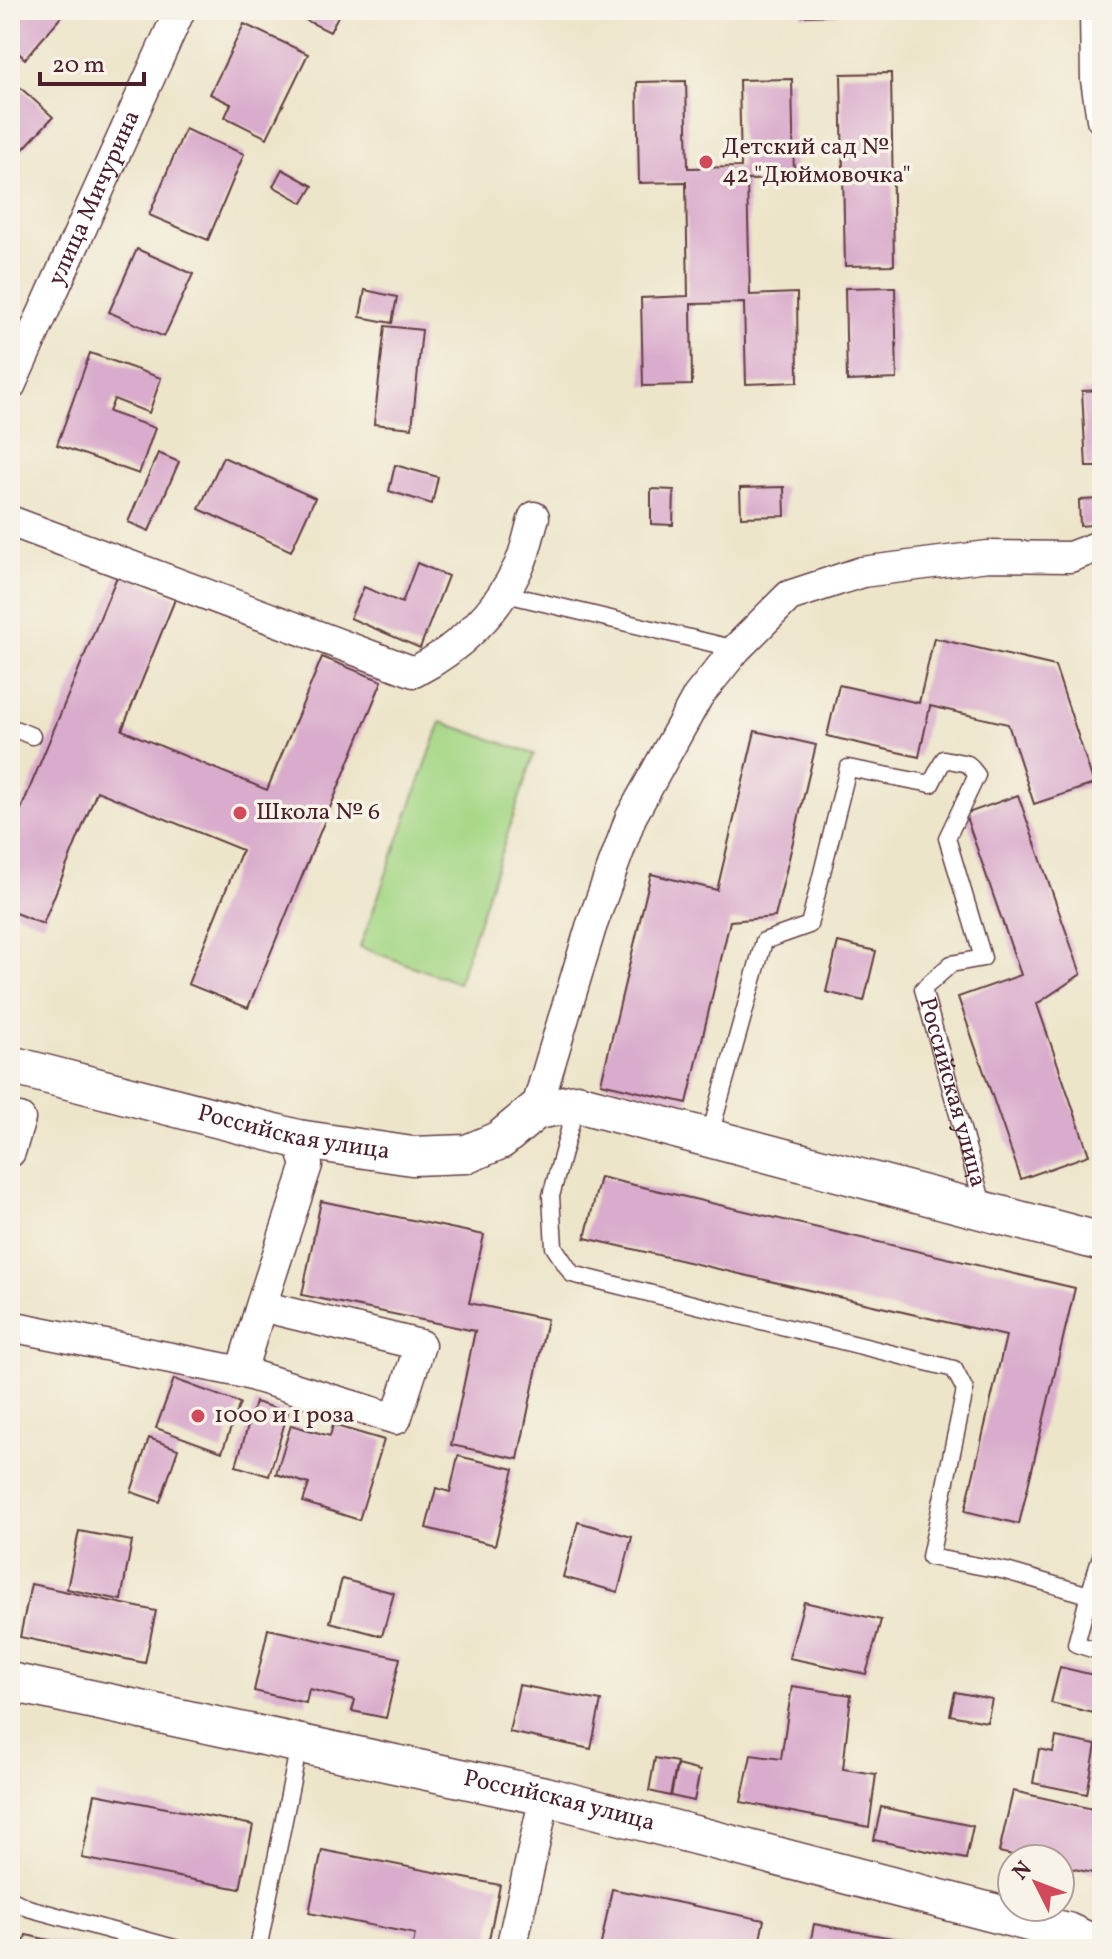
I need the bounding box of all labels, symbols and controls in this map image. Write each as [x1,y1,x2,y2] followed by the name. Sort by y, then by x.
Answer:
[40,36,144,86] scale bar
[52,49,105,83] text: 20 m
[40,105,149,292] street label: улица Мичурина
[722,131,911,193] place label: Детский сад № 42 "Дюймовочка"
[697,153,715,171] marker: Детский сад № 42 "Дюймовочка"
[256,796,380,830] place label: Школа № 6
[231,804,249,822] marker: Школа № 6
[909,993,994,1191] street label: Российская улица
[194,1097,392,1169] street label: Российская улица
[214,1399,355,1433] place label: 1000 и 1 роза
[189,1407,207,1425] marker: 1000 и 1 роза
[460,1762,659,1841] street label: Российская улица
[996,1843,1076,1923] north arrow
[1006,1855,1040,1888] text: N

